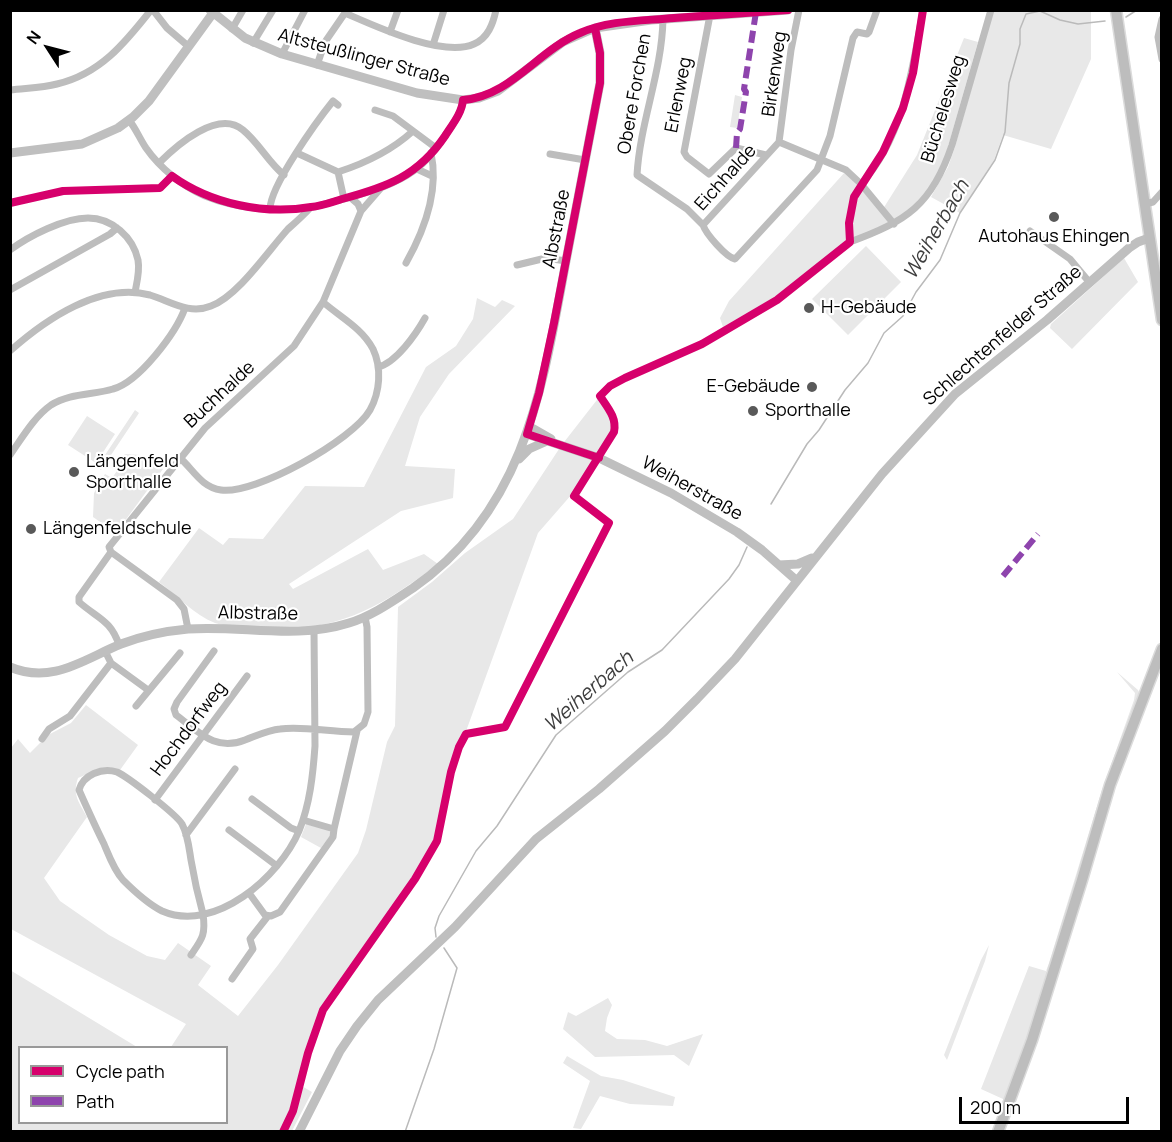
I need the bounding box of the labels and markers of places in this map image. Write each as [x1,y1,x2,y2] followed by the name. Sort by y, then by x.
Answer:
[1047,210,1061,224] marker: Autohaus Ehingen
[978,226,1130,248] place label: Autohaus Ehingen
[821,297,917,319] place label: H-Gebäude
[802,301,816,315] marker: H-Gebäude
[706,376,800,398] place label: E-Gebäude
[805,380,819,394] marker: E-Gebäude
[765,400,851,422] place label: Sporthalle
[746,404,760,418] marker: Sporthalle
[86,451,179,494] place label: Längenfeld Sporthalle
[67,465,81,479] marker: Längenfeld Sporthalle
[43,518,191,540] place label: Längenfeldschule
[24,522,38,536] marker: Längenfeldschule

